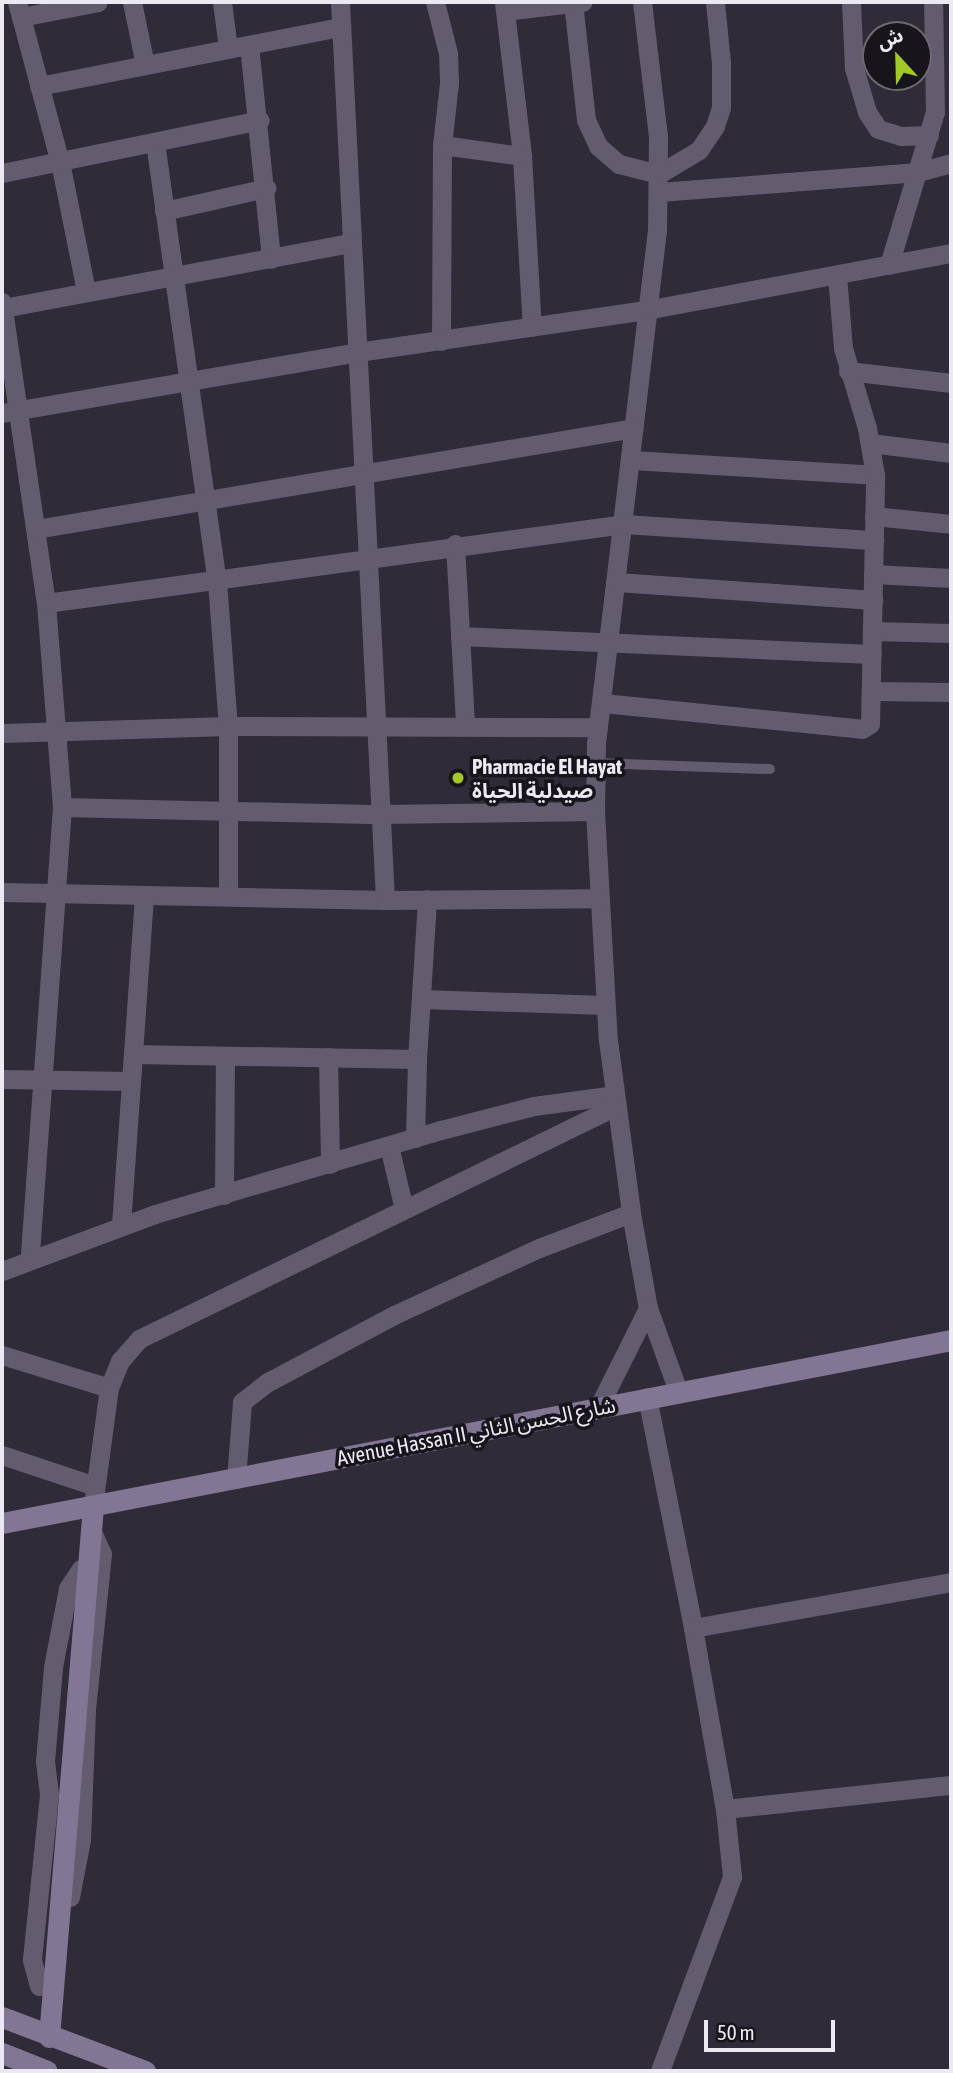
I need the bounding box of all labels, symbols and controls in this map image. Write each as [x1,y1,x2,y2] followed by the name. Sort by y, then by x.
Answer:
[862,21,932,91] north arrow
[874,23,906,53] text: ش
[472,753,622,803] place label: Pharmacie El Hayat صيدلية الحياة
[450,770,466,786] marker: Pharmacie El Hayat صيدلية الحياة
[334,1392,618,1470] street label: Avenue Hassan II شارع الحسن الثاني
[708,2007,839,2050] scale bar
[717,2020,755,2044] text: 50 m

